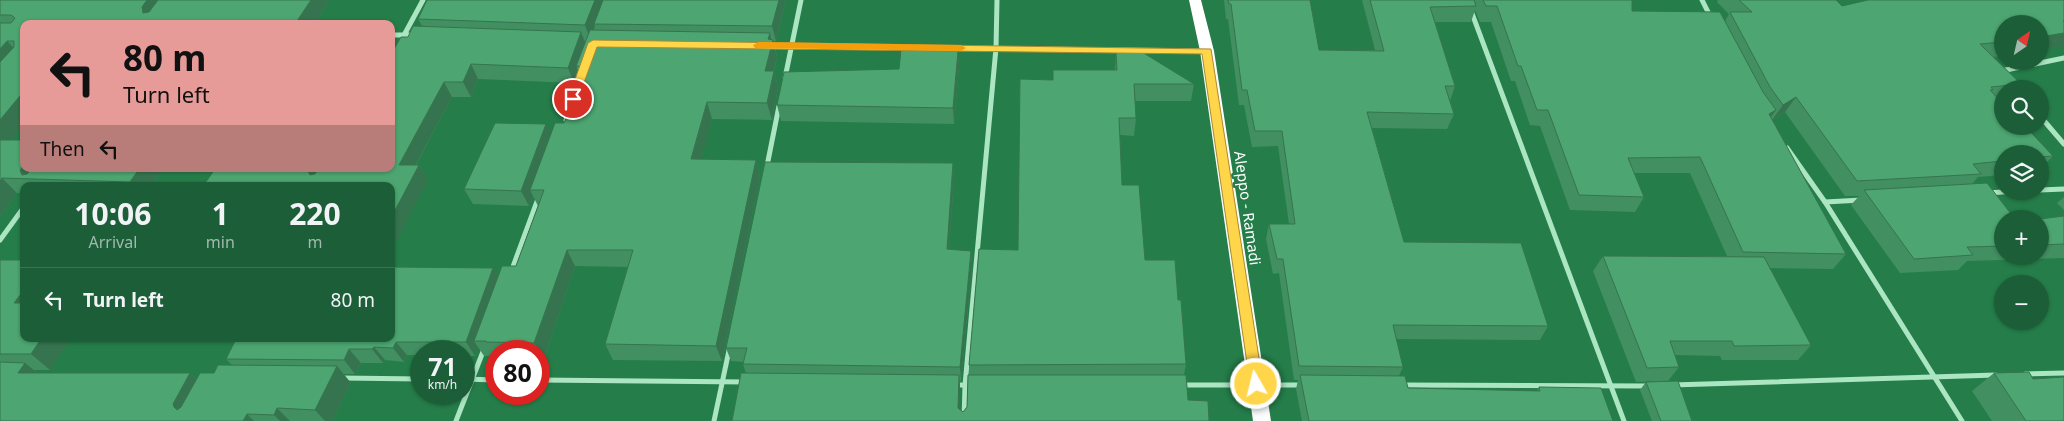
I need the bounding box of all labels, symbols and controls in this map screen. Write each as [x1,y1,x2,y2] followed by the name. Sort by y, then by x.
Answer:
[1994,15,2049,70] north arrow
[1994,15,2049,330] map controls
[123,34,206,81] text: 80 m
[40,40,105,105] icon: left
[552,78,594,120] pin
[123,79,210,109] text: Turn left
[1994,80,2049,135] button: search
[559,85,587,113] icon: arrive
[95,135,123,163] icon: left
[40,136,85,162] text: Then
[1994,145,2049,200] button: layers
[1230,149,1266,267] street label: Aleppo - Ramadi
[74,193,151,234] text: 10:06
[212,193,229,234] text: 1
[289,193,341,234] text: 220
[1994,210,2049,265] button: +
[88,231,137,253] text: Arrival
[206,231,235,253] text: min
[307,231,322,253] text: m
[1994,275,2049,330] button: −
[40,286,68,314] icon: left
[83,287,164,313] text: Turn left
[331,287,375,313] text: 80 m
[485,340,550,405] speed limit sign: 80
[428,349,457,383] text: 71
[1229,357,1281,409] position arrow
[428,376,457,393] text: km/h

